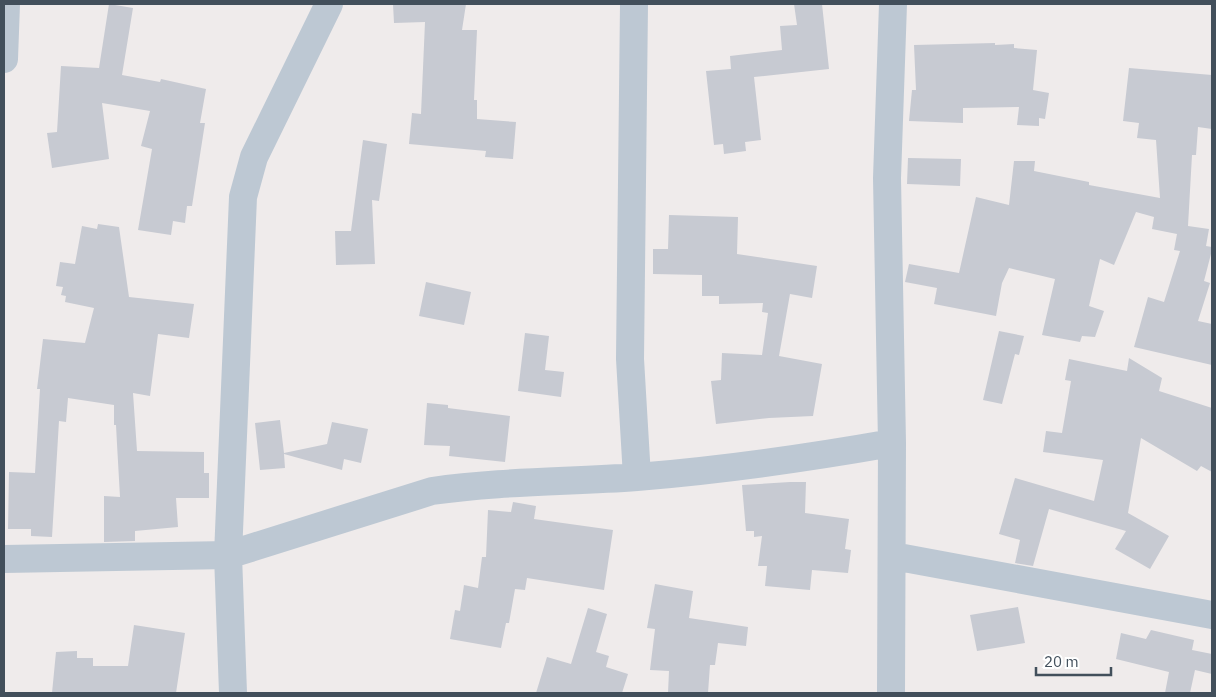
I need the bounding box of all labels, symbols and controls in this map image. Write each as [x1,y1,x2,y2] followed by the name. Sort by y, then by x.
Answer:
[1036,644,1111,676] scale bar
[1044,652,1079,671] text: 20 m

